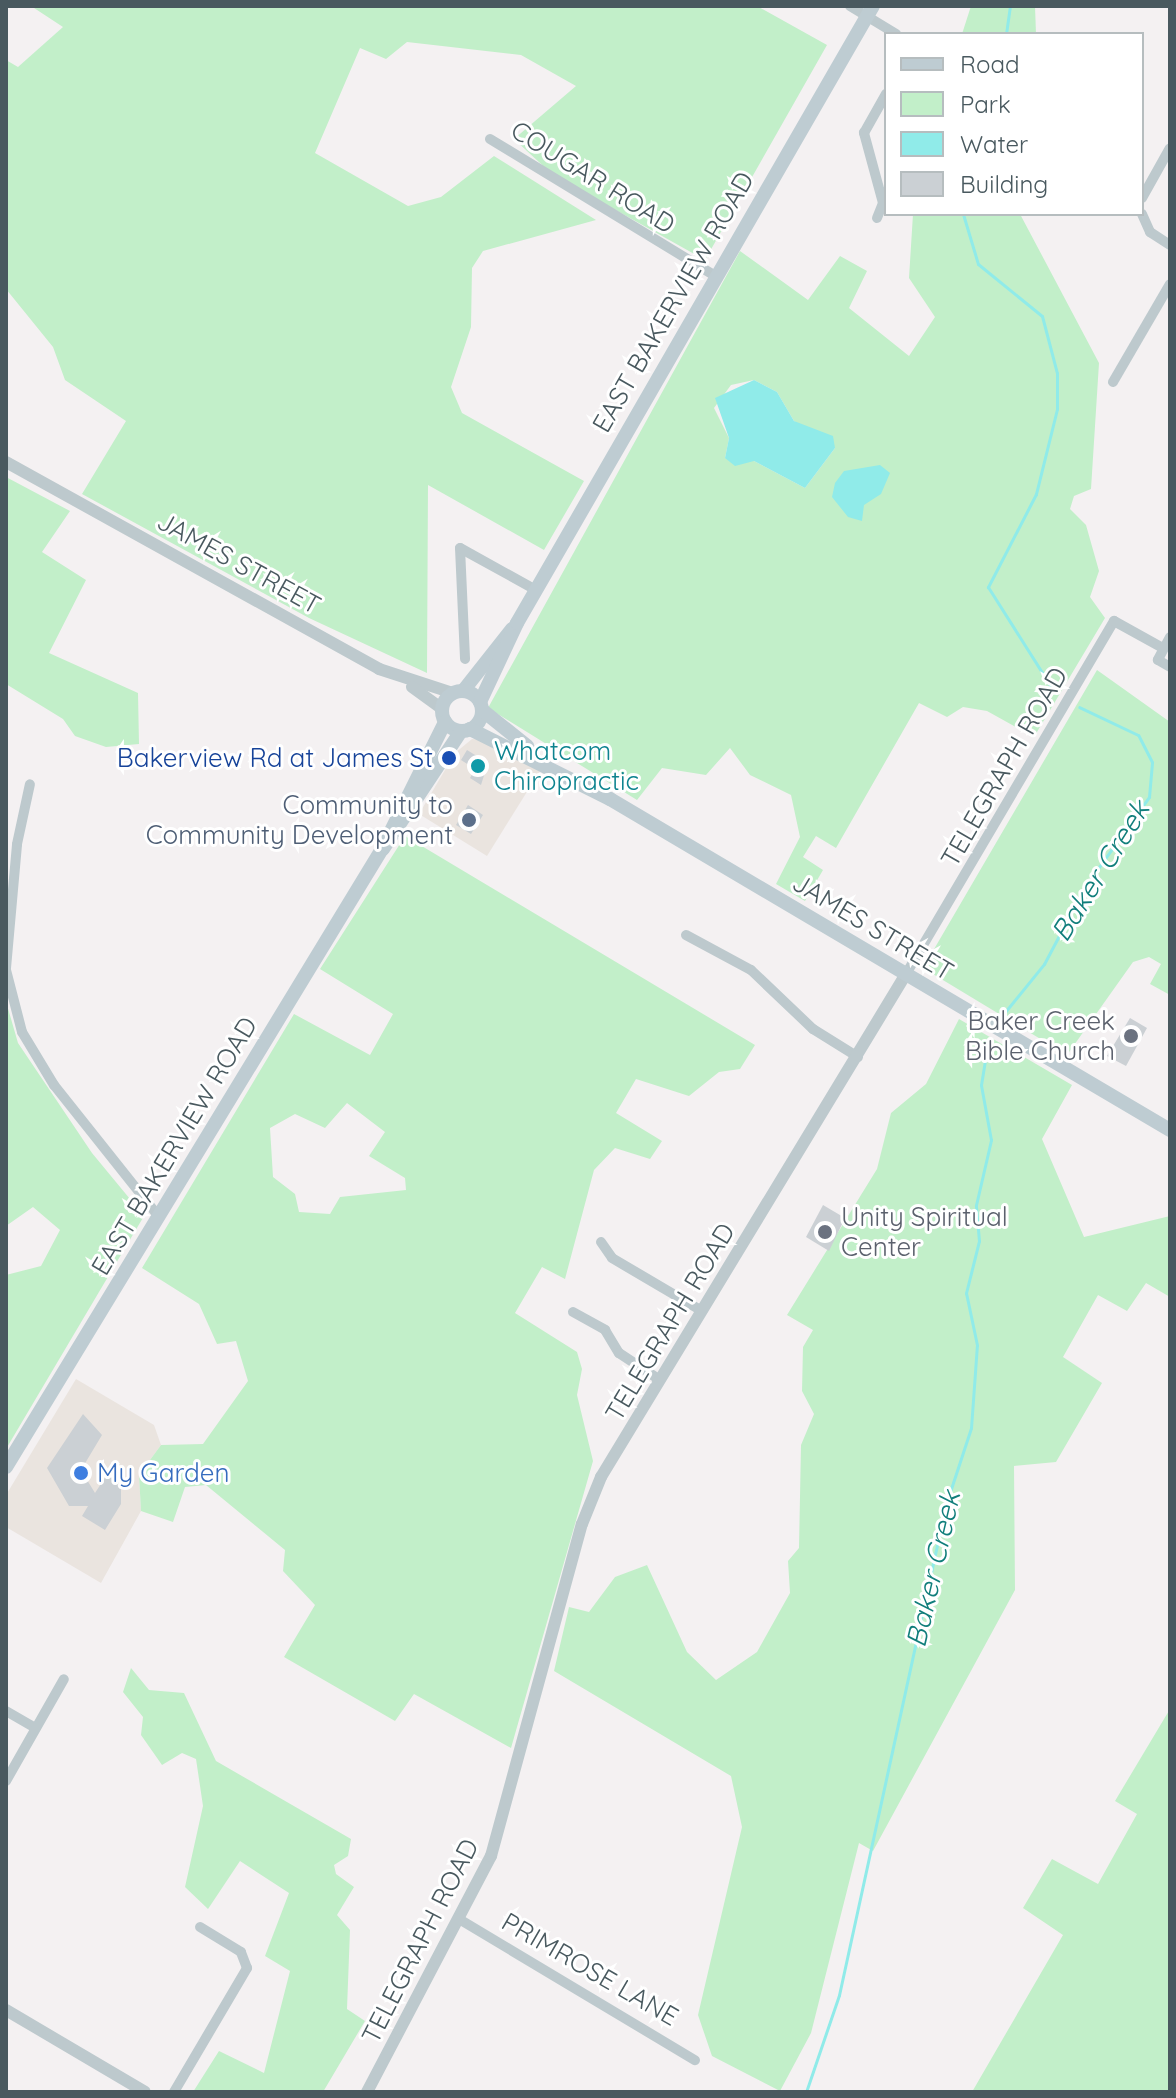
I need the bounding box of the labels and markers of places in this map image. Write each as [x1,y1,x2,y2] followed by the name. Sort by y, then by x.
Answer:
[494,735,639,796] place label: Whatcom Chiropractic
[117,742,433,774] place label: Bakerview Rd at James St
[440,749,458,767] marker: Bakerview Rd at James St
[469,757,487,775] marker: Whatcom Chiropractic
[146,789,453,850] place label: Community to Community Development
[460,811,478,829] marker: Community to Community Development
[965,1005,1115,1066] place label: Baker Creek Bible Church
[1122,1027,1140,1045] marker: Baker Creek Bible Church
[841,1201,1008,1262] place label: Unity Spiritual Center
[816,1223,834,1241] marker: Unity Spiritual Center
[97,1457,229,1489] place label: My Garden
[72,1464,90,1482] marker: My Garden

